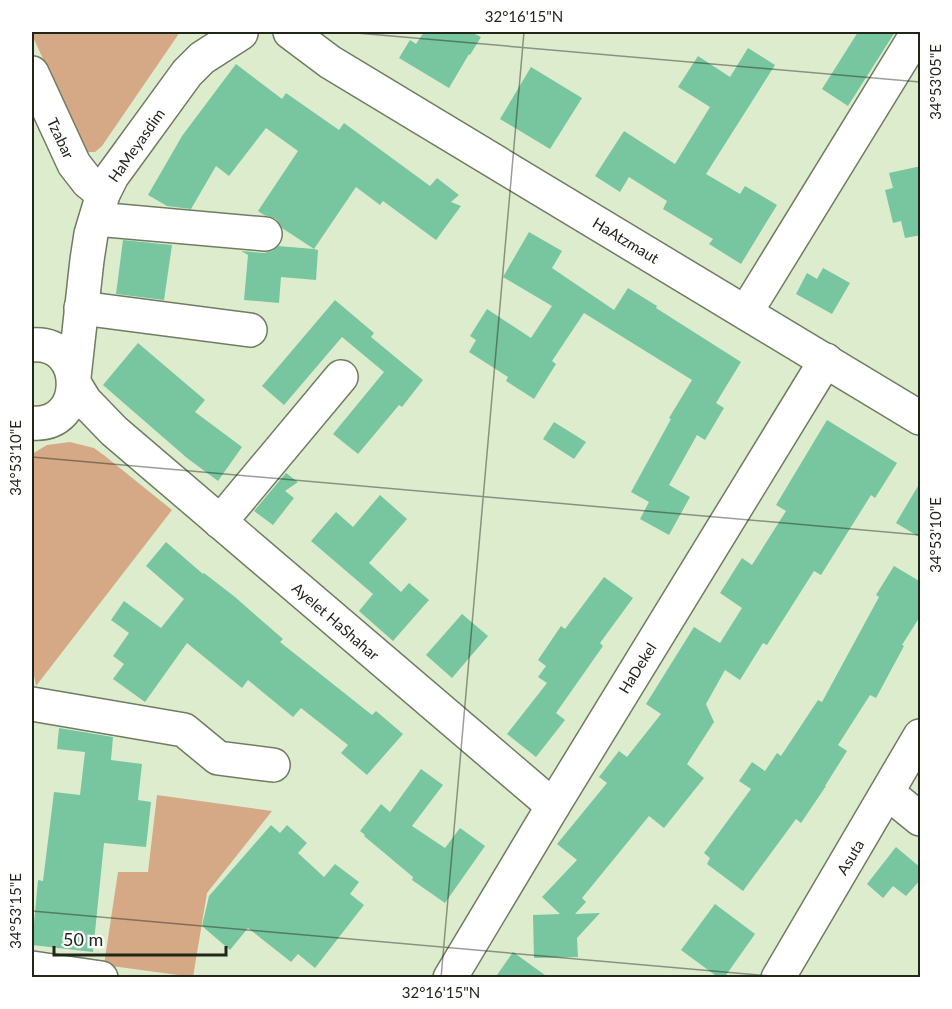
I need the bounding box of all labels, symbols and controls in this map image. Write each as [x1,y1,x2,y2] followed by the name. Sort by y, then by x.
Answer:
[485,7,563,25] text: 32°16'15"N
[926,44,944,120] text: 34°53'05"E
[104,105,168,185] street label: HaMeyasdim
[44,115,78,162] street label: Tzabar
[590,213,663,267] street label: HaAtzmaut
[6,420,24,496] text: 34°53'10"E
[926,497,944,573] text: 34°53'10"E
[289,578,384,664] street label: Ayelet HaShahar
[614,639,660,697] street label: HaDekel
[833,836,867,878] street label: Asuta
[6,873,24,949] text: 34°53'15"E
[54,919,226,957] scale bar
[63,928,103,950] text: 50 m
[402,983,480,1001] text: 32°16'15"N

